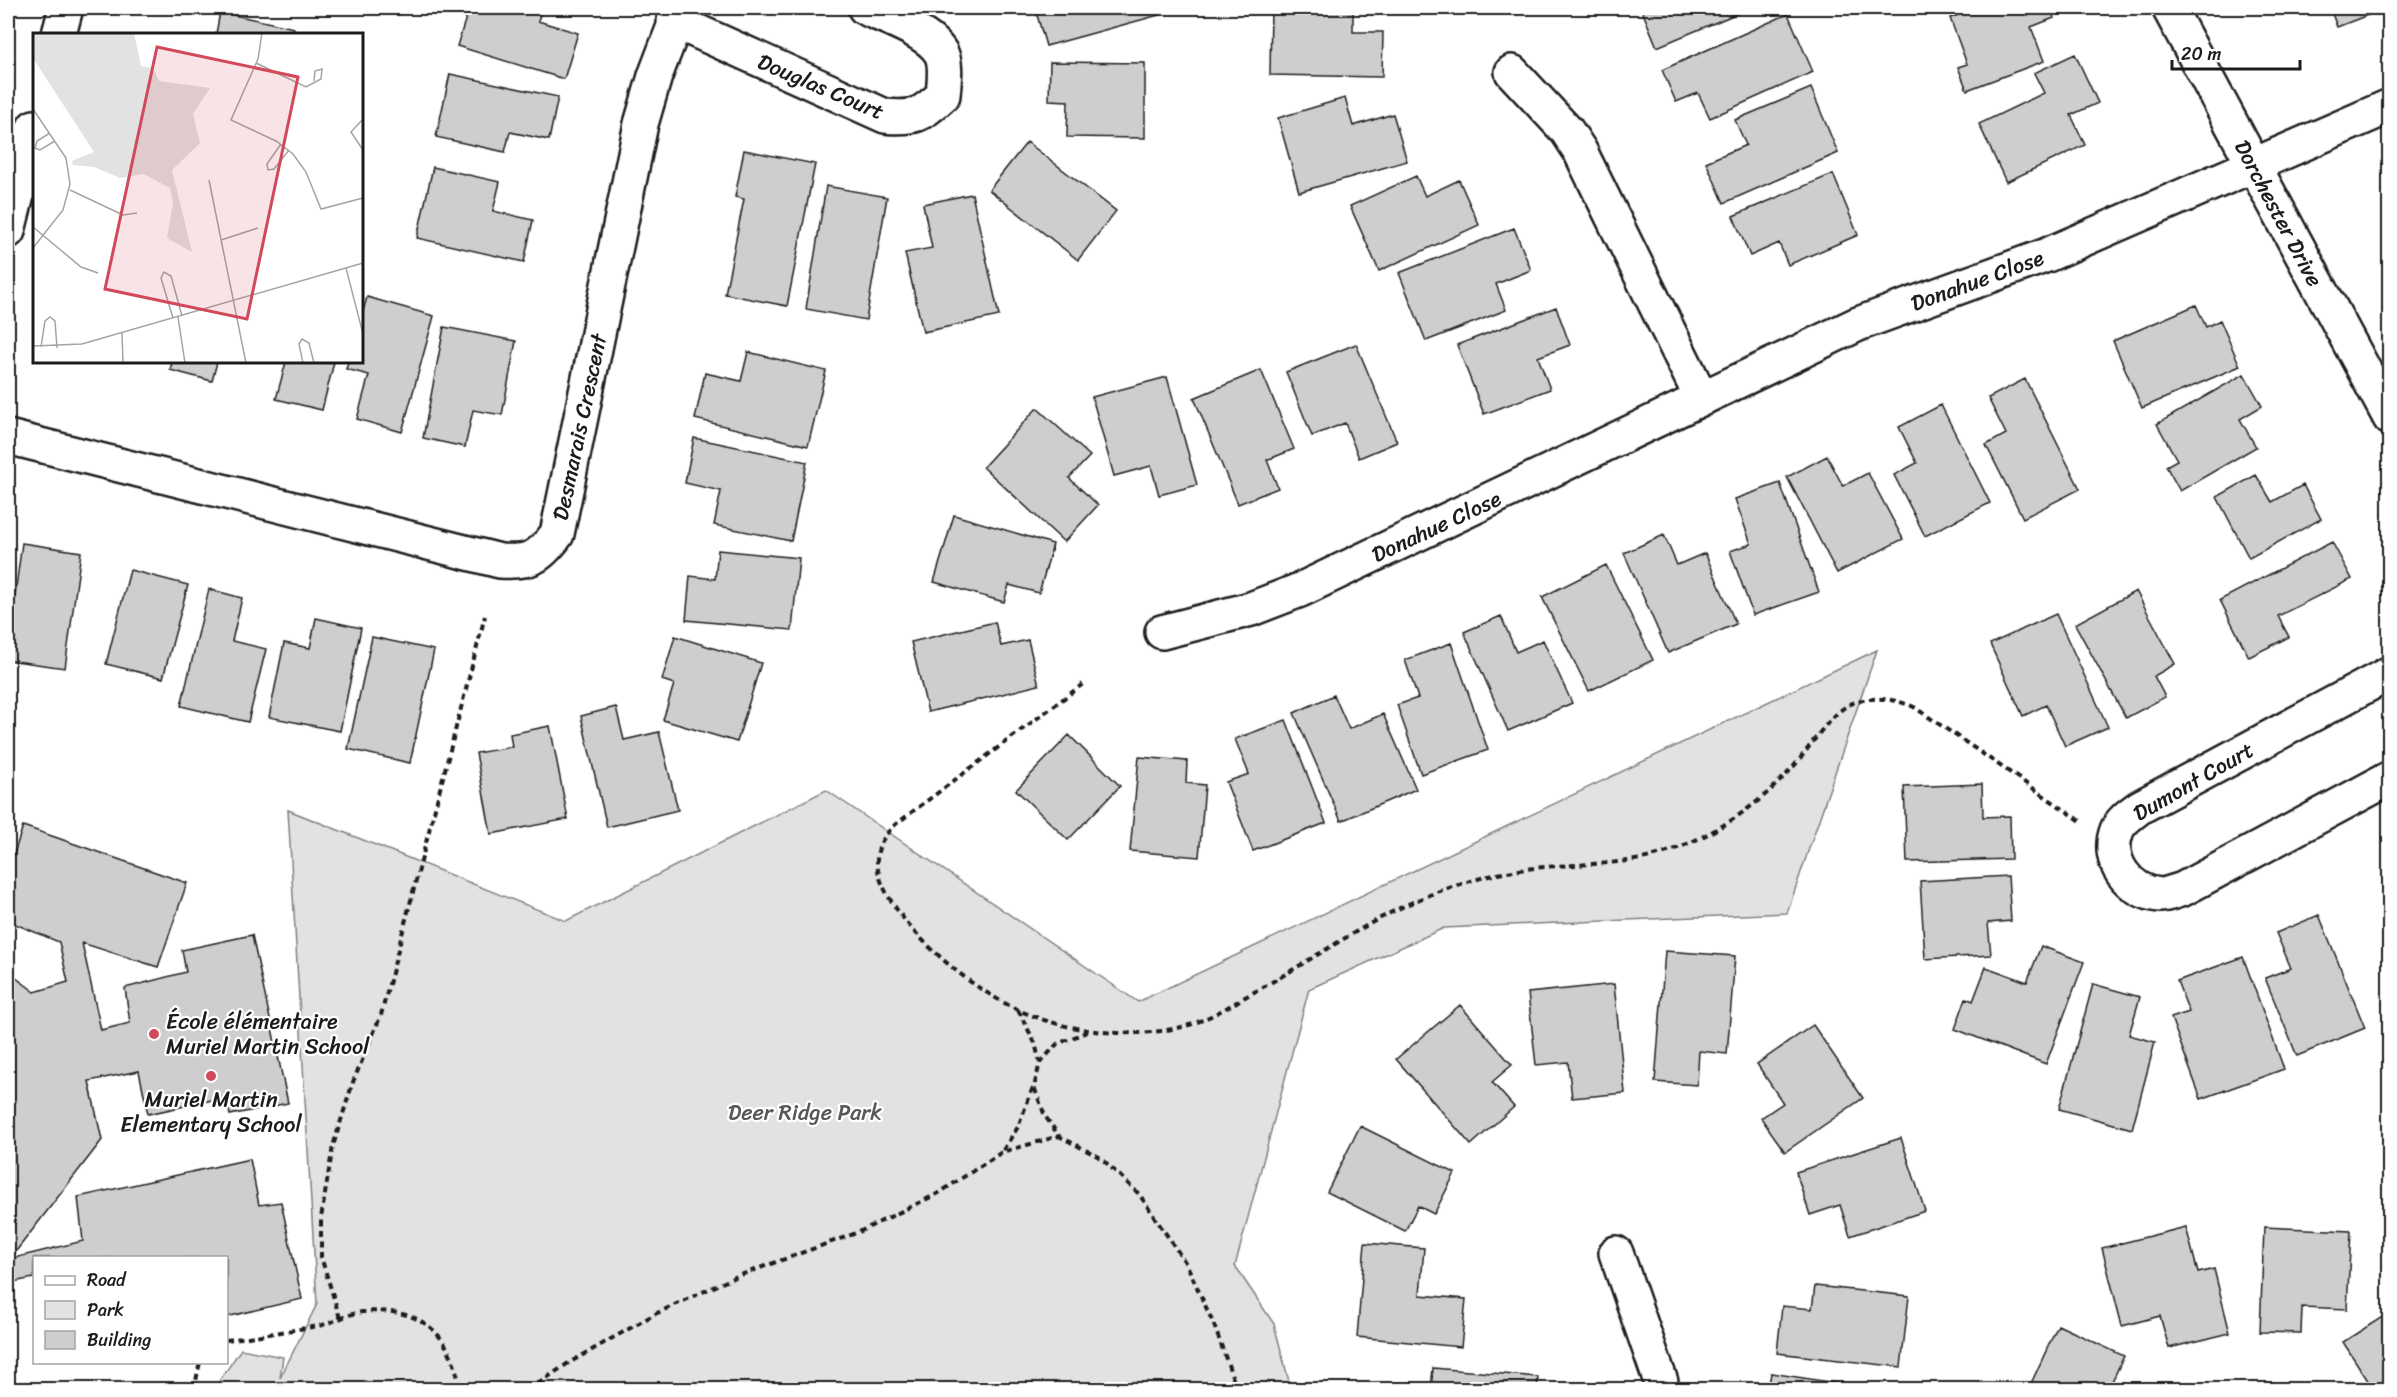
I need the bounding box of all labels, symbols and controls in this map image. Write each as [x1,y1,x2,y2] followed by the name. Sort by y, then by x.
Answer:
[33,33,363,363] inset map
[2172,33,2300,71] scale bar
[2181,38,2221,70] text: 20 m
[751,42,891,131] street label: Douglas Court
[2223,133,2334,294] street label: Dorchester Drive
[1905,238,2050,323] street label: Donahue Close
[541,329,619,524] street label: Desmarais Crescent
[1365,479,1508,574] street label: Donahue Close
[2125,731,2262,832] street label: Dumont Court
[166,1002,370,1066] place label: École élémentaire Muriel Martin School
[147,1027,161,1041] marker: École élémentaire Muriel Martin School
[204,1069,218,1083] marker: Muriel Martin Elementary School
[120,1080,303,1144] place label: Muriel Martin Elementary School
[728,1093,882,1132] park label: Deer Ridge Park
[33,1256,228,1364] legend
[87,1264,127,1296] text: Road
[87,1294,124,1326] text: Park
[87,1324,151,1356] text: Building

